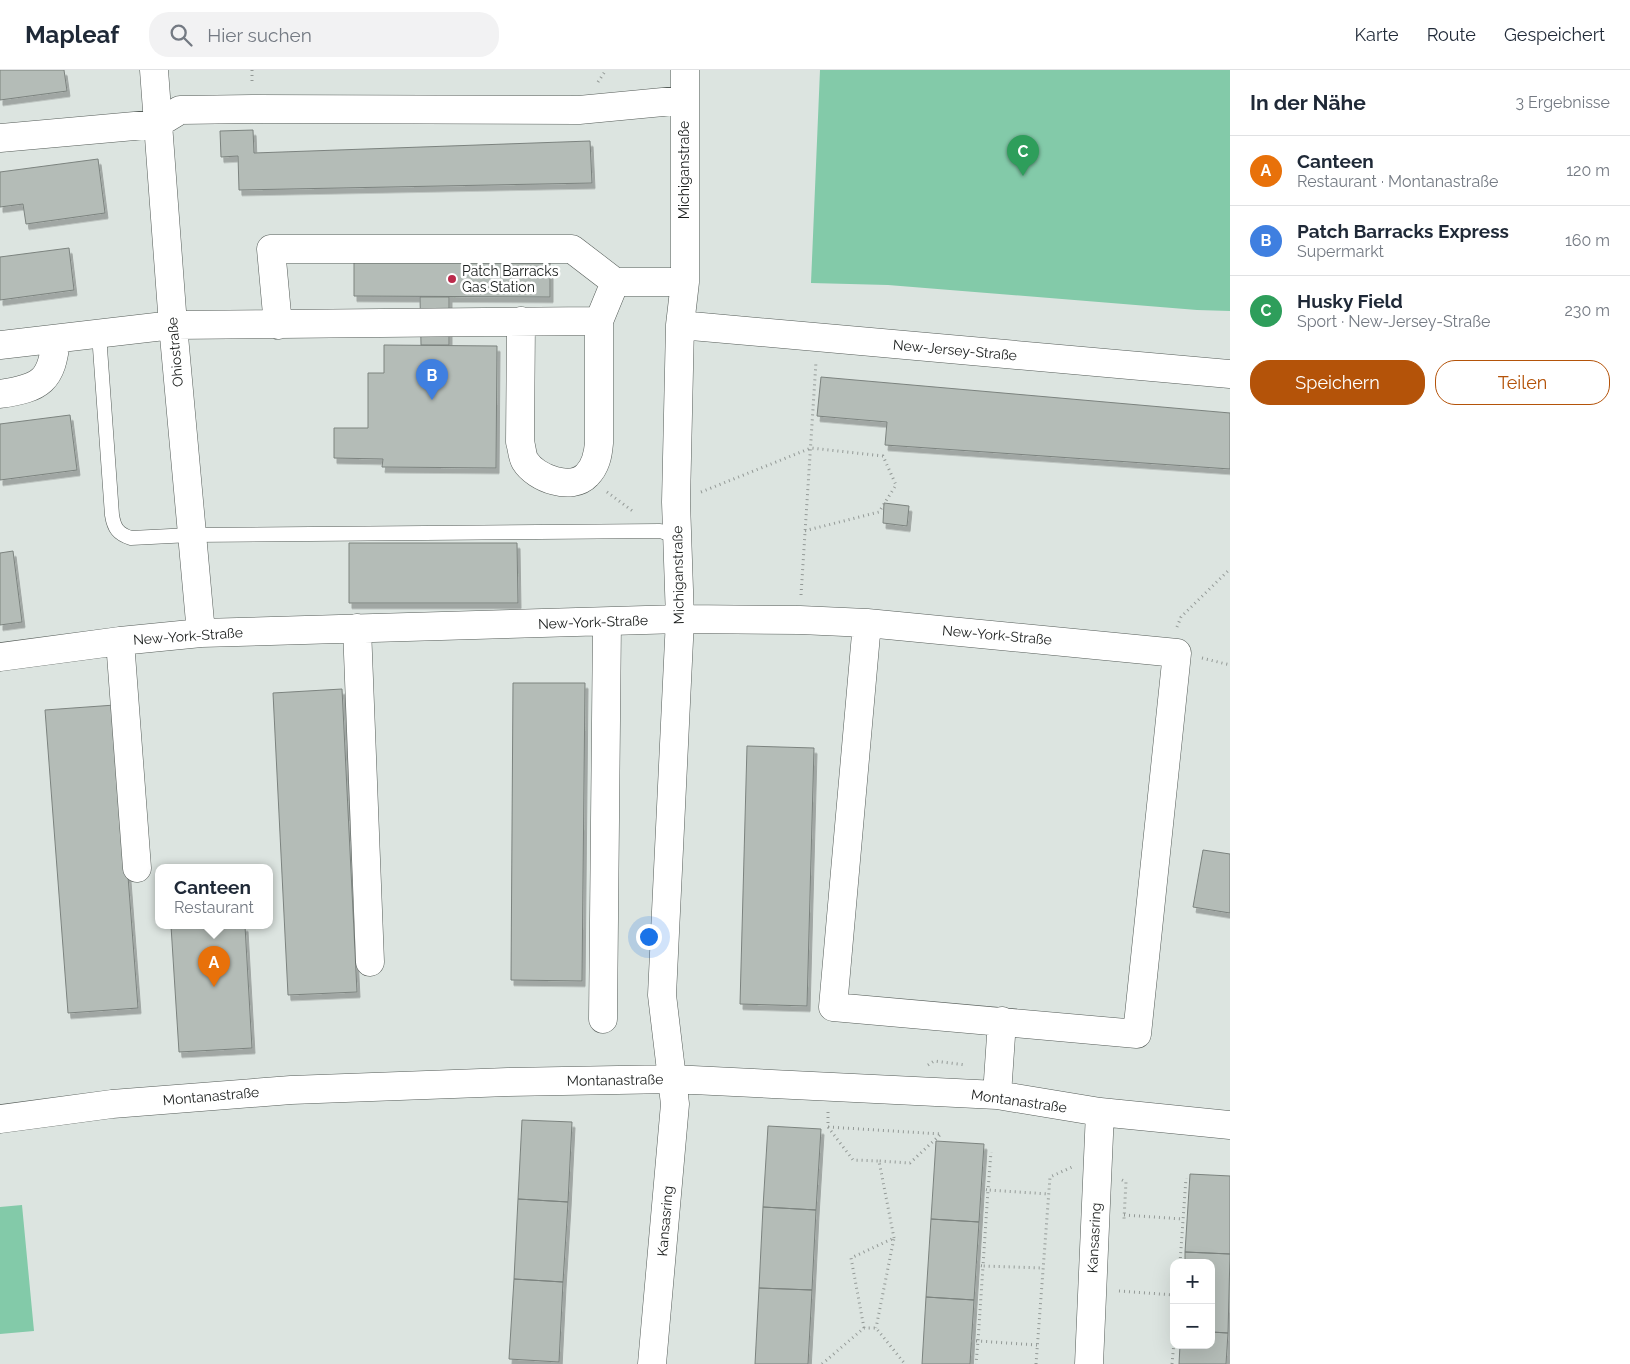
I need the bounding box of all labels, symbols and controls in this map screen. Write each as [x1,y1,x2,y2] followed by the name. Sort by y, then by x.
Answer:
[149,12,499,57] search box
[25,20,119,49] text: Mapleaf
[167,21,195,49] icon: search
[207,24,312,46] text: Hier suchen
[1355,24,1399,45] text: Karte
[1427,24,1476,45] text: Route
[1504,24,1605,45] text: Gespeichert
[1250,90,1366,115] text: In der Nähe
[1516,93,1610,112] text: 3 Ergebnisse
[676,121,692,219] street label: Michiganstraße
[1007,135,1039,176] pin: C
[1297,150,1374,172] text: Canteen
[1261,161,1271,180] text: A
[1566,161,1610,180] text: 120 m
[1297,172,1498,191] text: Restaurant · Montanastraße
[1297,220,1509,242] text: Patch Barracks Express
[1261,231,1271,250] text: B
[1565,231,1610,250] text: 160 m
[1297,242,1384,261] text: Supermarkt
[462,263,559,295] place label: Patch Barracks Gas Station
[446,273,458,285] marker: Patch Barracks Gas Station
[1297,290,1403,312] text: Husky Field
[1261,301,1271,320] text: C
[1565,301,1610,320] text: 230 m
[1297,312,1490,331] text: Sport · New-Jersey-Straße
[164,316,186,388] street label: Ohiostraße
[892,337,1018,363] street label: New-Jersey-Straße
[416,359,448,400] pin: B
[1250,360,1425,405] button: Speichern
[1435,360,1610,405] button: Teilen
[669,526,687,624] street label: Michiganstraße
[538,612,648,632] street label: New-York-Straße
[941,622,1053,648] street label: New-York-Straße
[133,624,243,648] street label: New-York-Straße
[155,864,273,929] popup
[174,876,251,898] text: Canteen
[174,898,254,917] text: Restaurant
[636,924,662,950] your location
[198,946,230,987] pin: A
[567,1071,663,1089] street label: Montanastraße
[162,1084,260,1108] street label: Montanastraße
[970,1086,1068,1116] street label: Montanastraße
[654,1185,676,1257] street label: Kansasring
[1084,1202,1104,1274] street label: Kansasring
[1170,1259,1215,1349] map controls
[1170,1259,1215,1304] button: +
[1170,1304,1215,1349] button: −

